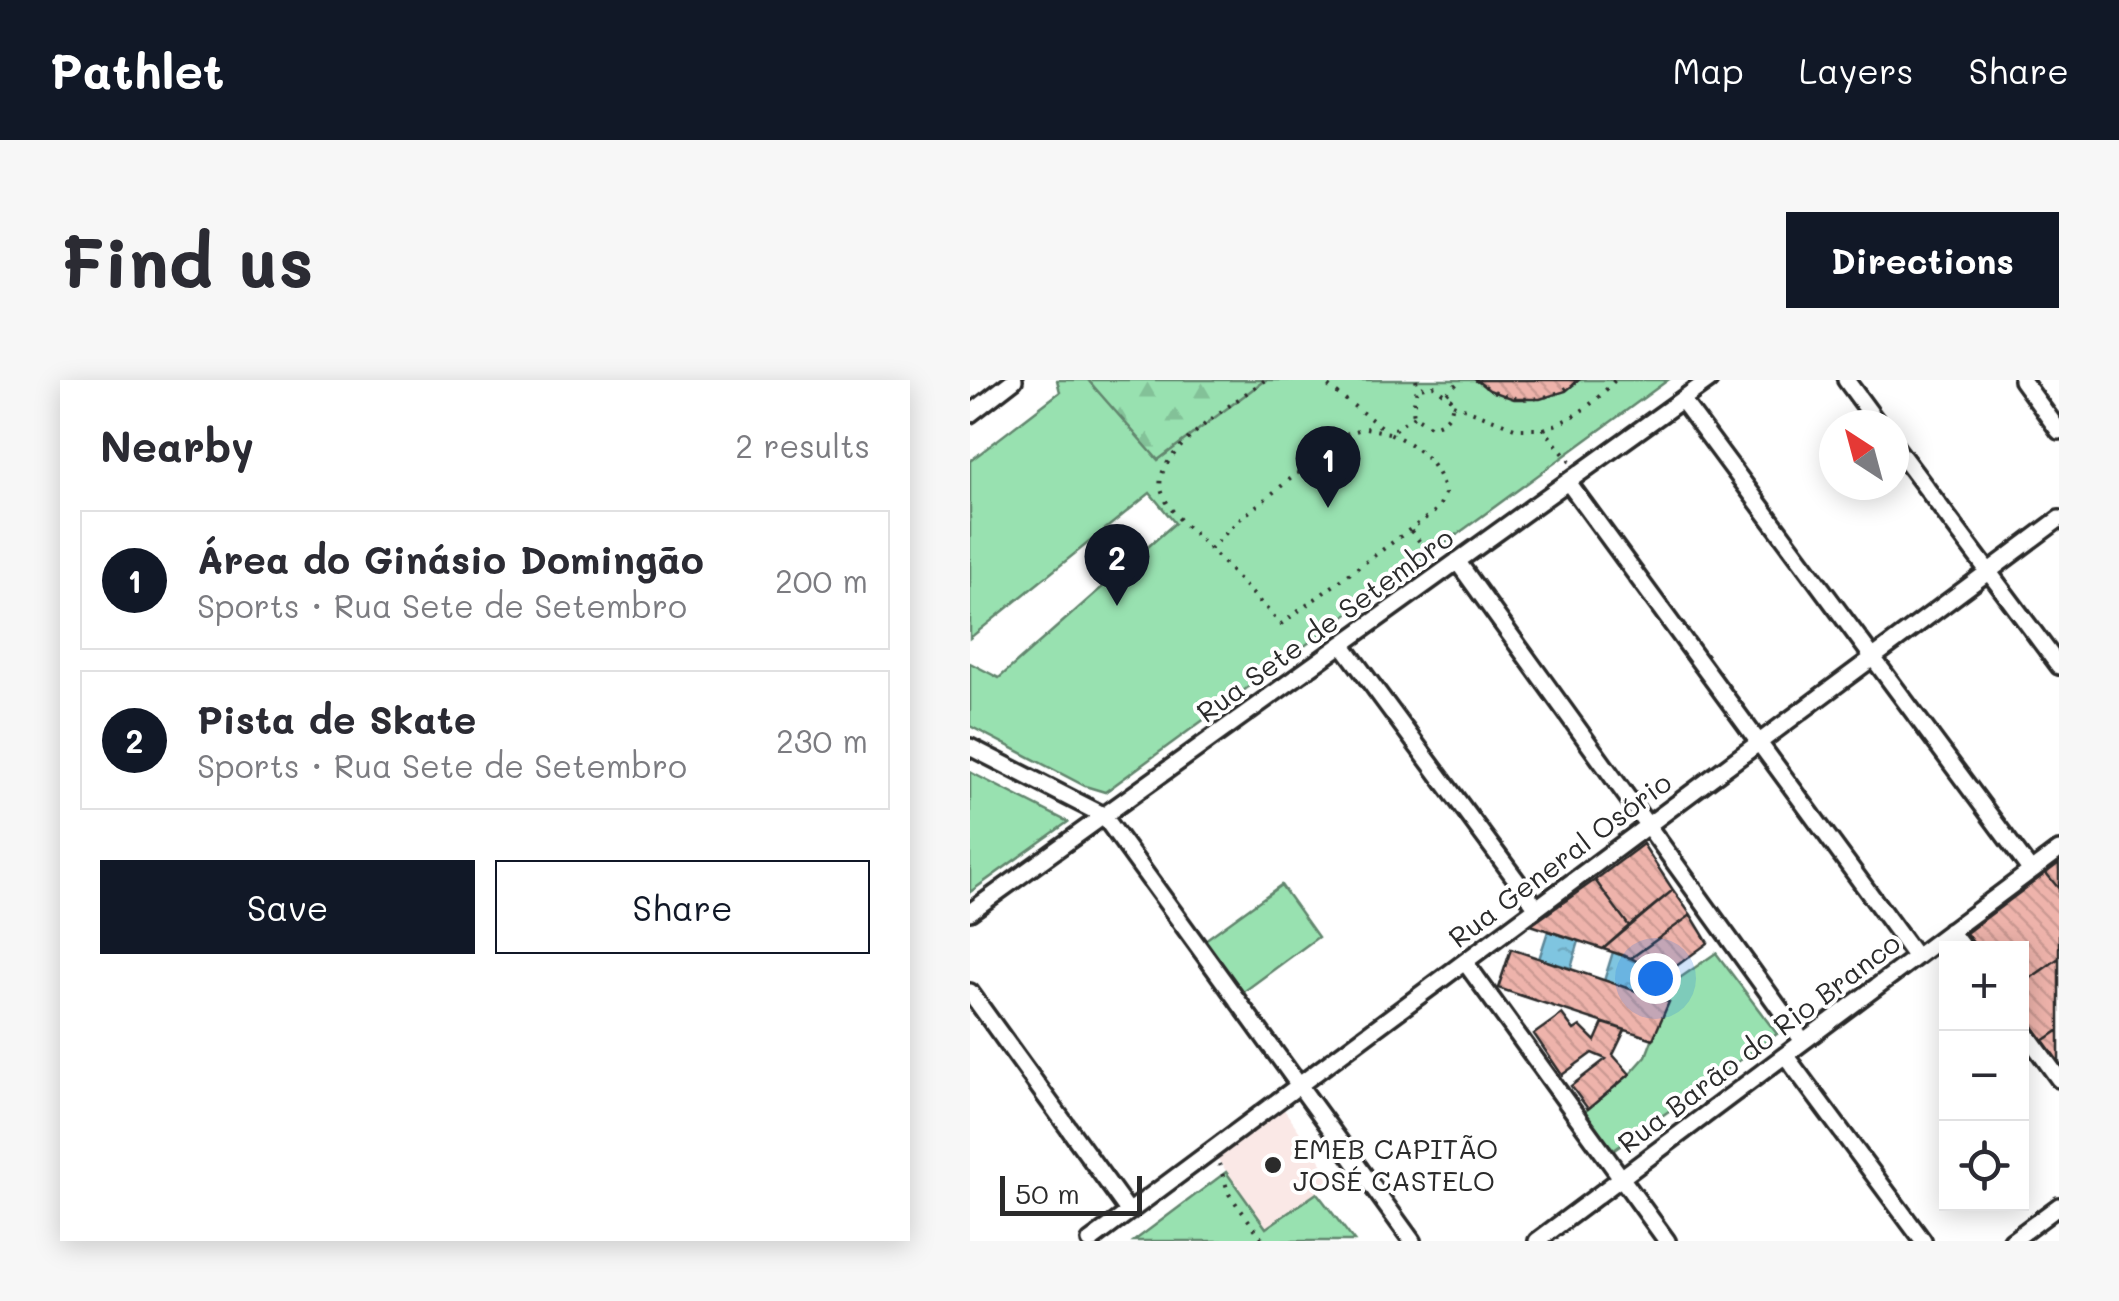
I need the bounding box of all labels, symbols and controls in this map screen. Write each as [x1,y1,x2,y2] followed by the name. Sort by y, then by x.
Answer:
[50,39,224,101] text: Pathlet
[1672,47,1744,93] text: Map
[1799,47,1914,93] text: Layers
[1969,47,2069,93] text: Share
[1786,212,2059,308] button: Directions
[60,214,314,306] text: Find us
[1819,410,1909,500] north arrow
[100,418,254,473] text: Nearby
[735,424,870,466] text: 2 results
[1296,426,1360,508] pin: 1
[1189,519,1460,730] street label: Rua Sete de Setembro
[1084,524,1150,606] pin: 2
[197,534,704,584] text: Área do Ginásio Domingão
[127,559,142,601] text: 1
[775,559,868,601] text: 200 m
[197,584,687,626] text: Sports · Rua Sete de Setembro
[197,694,476,744] text: Pista de Skate
[126,719,143,761] text: 2
[776,719,868,761] text: 230 m
[197,744,687,786] text: Sports · Rua Sete de Setembro
[1441,764,1678,955] street label: Rua General Osório
[100,860,475,954] button: Save
[495,860,870,954] button: Share
[1610,924,1907,1160] street label: Rua Barão do Rio Branco
[1939,941,2029,1211] map controls
[1939,941,2029,1031] button: +
[1630,953,1681,1004] your location
[1939,1031,2029,1121] button: −
[1939,1121,2029,1211] button: locate
[1293,1130,1498,1198] place label: EMEB CAPITÃO JOSÉ CASTELO
[1262,1154,1284,1176] marker: EMEB CAPITÃO JOSÉ CASTELO
[1000,1171,1142,1216] scale bar
[1015,1175,1080,1211] text: 50 m

